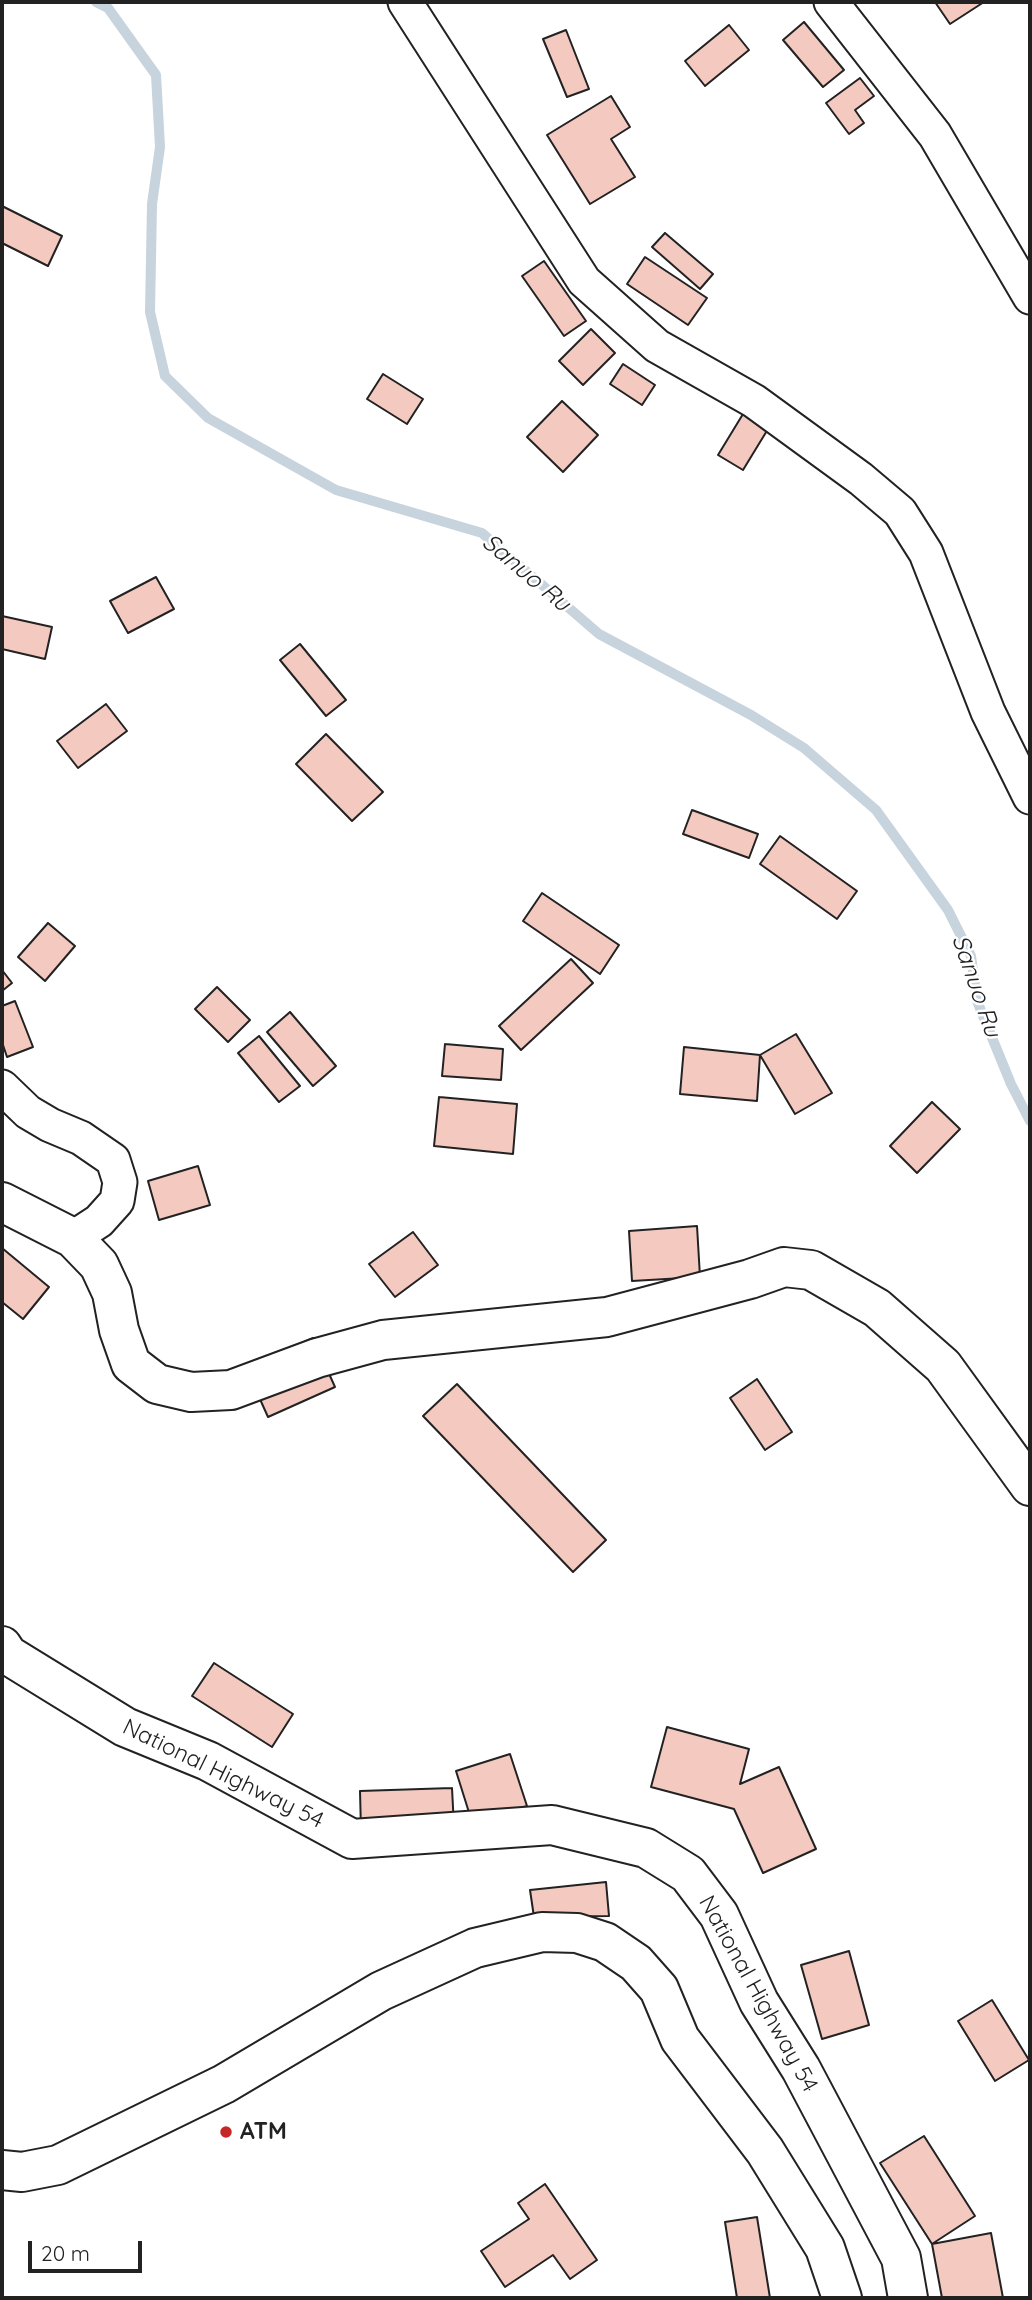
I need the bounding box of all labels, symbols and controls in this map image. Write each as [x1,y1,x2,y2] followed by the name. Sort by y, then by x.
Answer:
[476,528,576,618] water label: Sanuo Ru
[945,931,1007,1041] water label: Sanuo Ru
[118,1713,328,1835] street label: National Highway 54
[693,1891,823,2097] street label: National Highway 54
[240,2118,287,2146] place label: ATM
[218,2124,234,2140] marker: ATM
[32,2226,145,2270] scale bar
[41,2240,90,2266] text: 20 m

